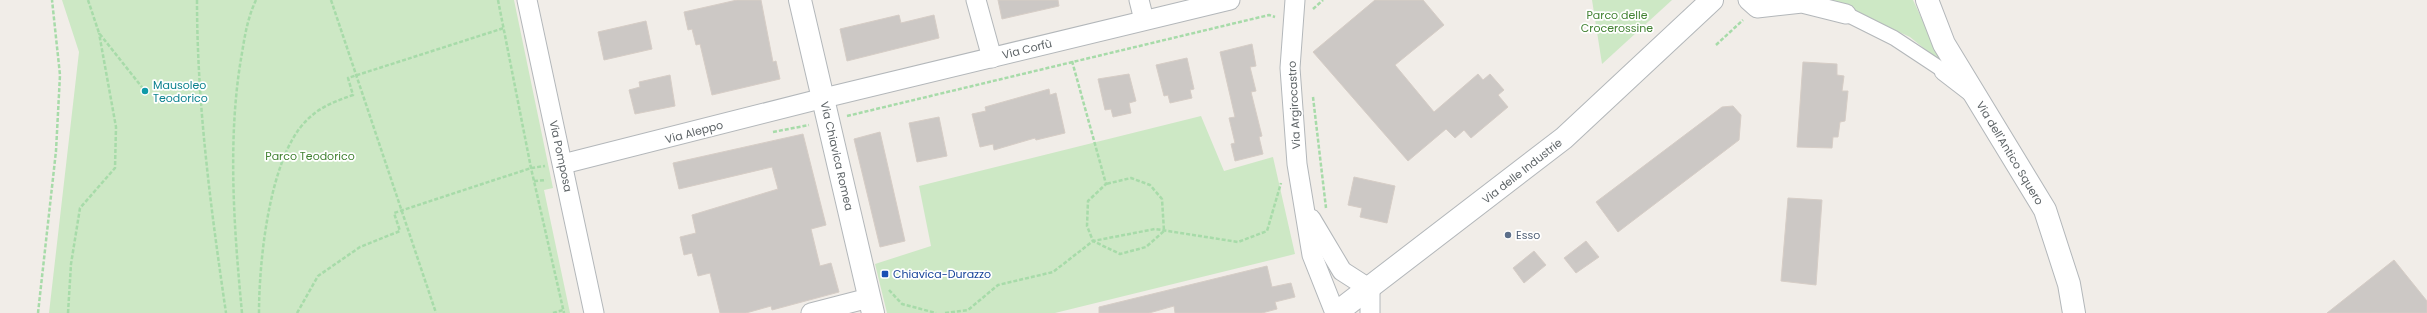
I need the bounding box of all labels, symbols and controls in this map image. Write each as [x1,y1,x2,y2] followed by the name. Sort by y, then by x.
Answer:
[1581,7,1653,36] park label: Parco delle Crocerossine
[1000,35,1054,63] street label: Via Corfù
[1284,60,1304,150] street label: Via Argirocastro
[153,77,208,106] place label: Mausoleo Teodorico
[140,86,150,96] marker: Mausoleo Teodorico
[1973,98,2047,208] street label: Via dell'Antico Squero
[817,100,857,212] street label: Via Chiavica Romea
[663,117,725,147] street label: Via Aleppo
[546,119,576,193] street label: Via Pomposa
[1479,135,1565,207] street label: Via delle Industrie
[265,148,355,164] park label: Parco Teodorico
[1516,227,1540,243] place label: Esso
[1503,230,1513,240] marker: Esso
[893,266,991,282] place label: Chiavica-Durazzo
[880,269,890,279] marker: Chiavica-Durazzo

